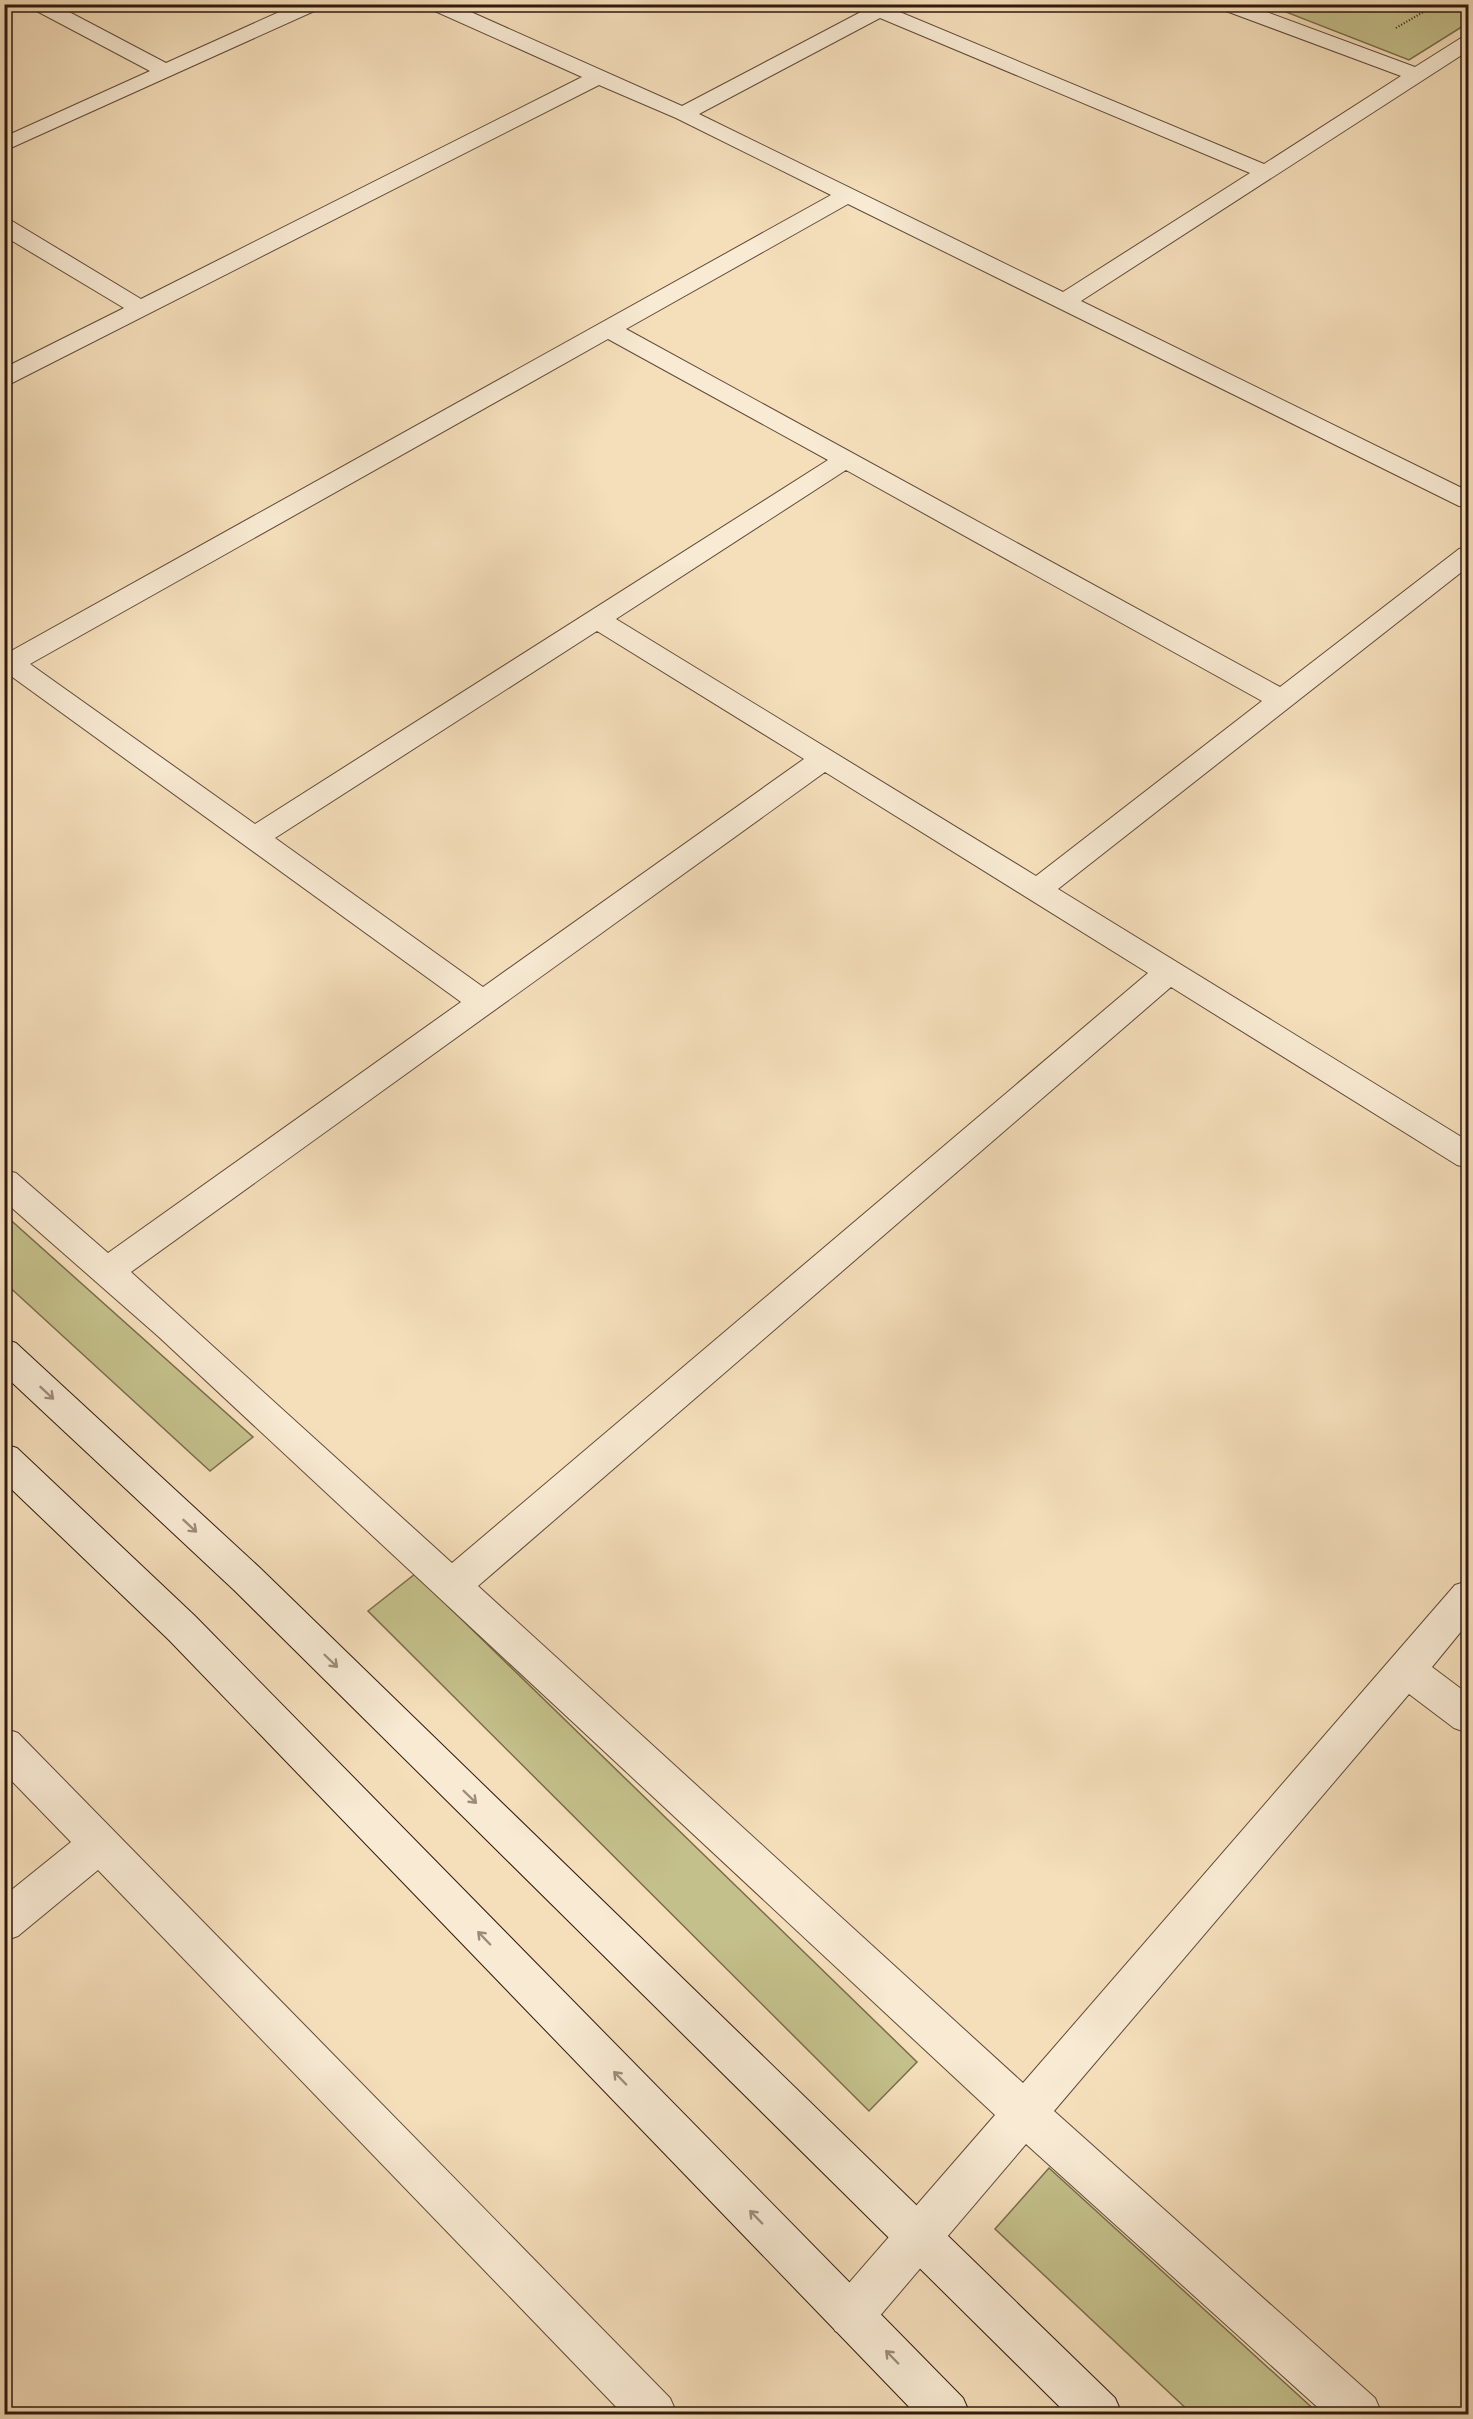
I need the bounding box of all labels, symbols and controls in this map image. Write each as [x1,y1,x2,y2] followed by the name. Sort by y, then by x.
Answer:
[40,1386,55,1400] one-way arrow
[183,1518,198,1533] one-way arrow
[323,1653,338,1668] one-way arrow
[463,1790,478,1805] one-way arrow
[476,1931,491,1946] one-way arrow
[612,2070,627,2085] one-way arrow
[748,2210,763,2225] one-way arrow
[884,2350,899,2365] one-way arrow

